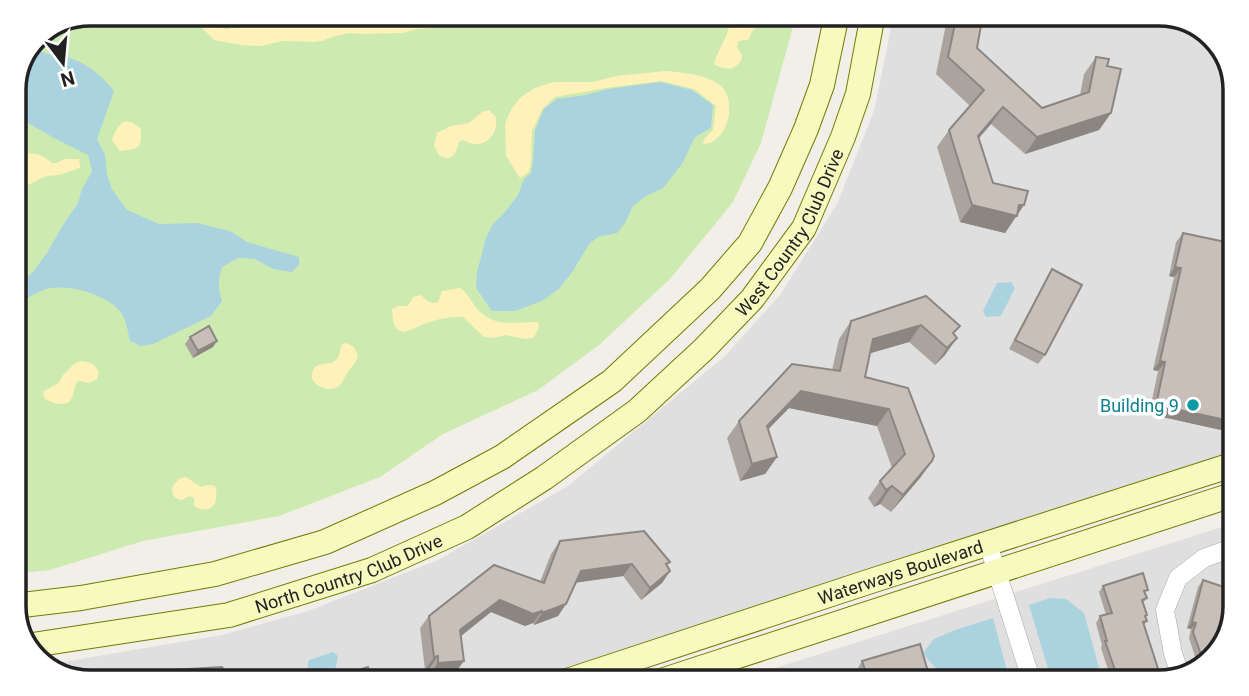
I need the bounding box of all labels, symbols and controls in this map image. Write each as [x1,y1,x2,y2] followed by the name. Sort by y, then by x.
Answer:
[28,28,98,98] north arrow
[58,66,77,92] text: N
[731,145,847,320] street label: West Country Club Drive
[1100,395,1179,416] place label: Building 9
[1185,397,1201,413] marker: Building 9
[252,529,445,617] street label: North Country Club Drive
[815,535,986,608] street label: Waterways Boulevard

